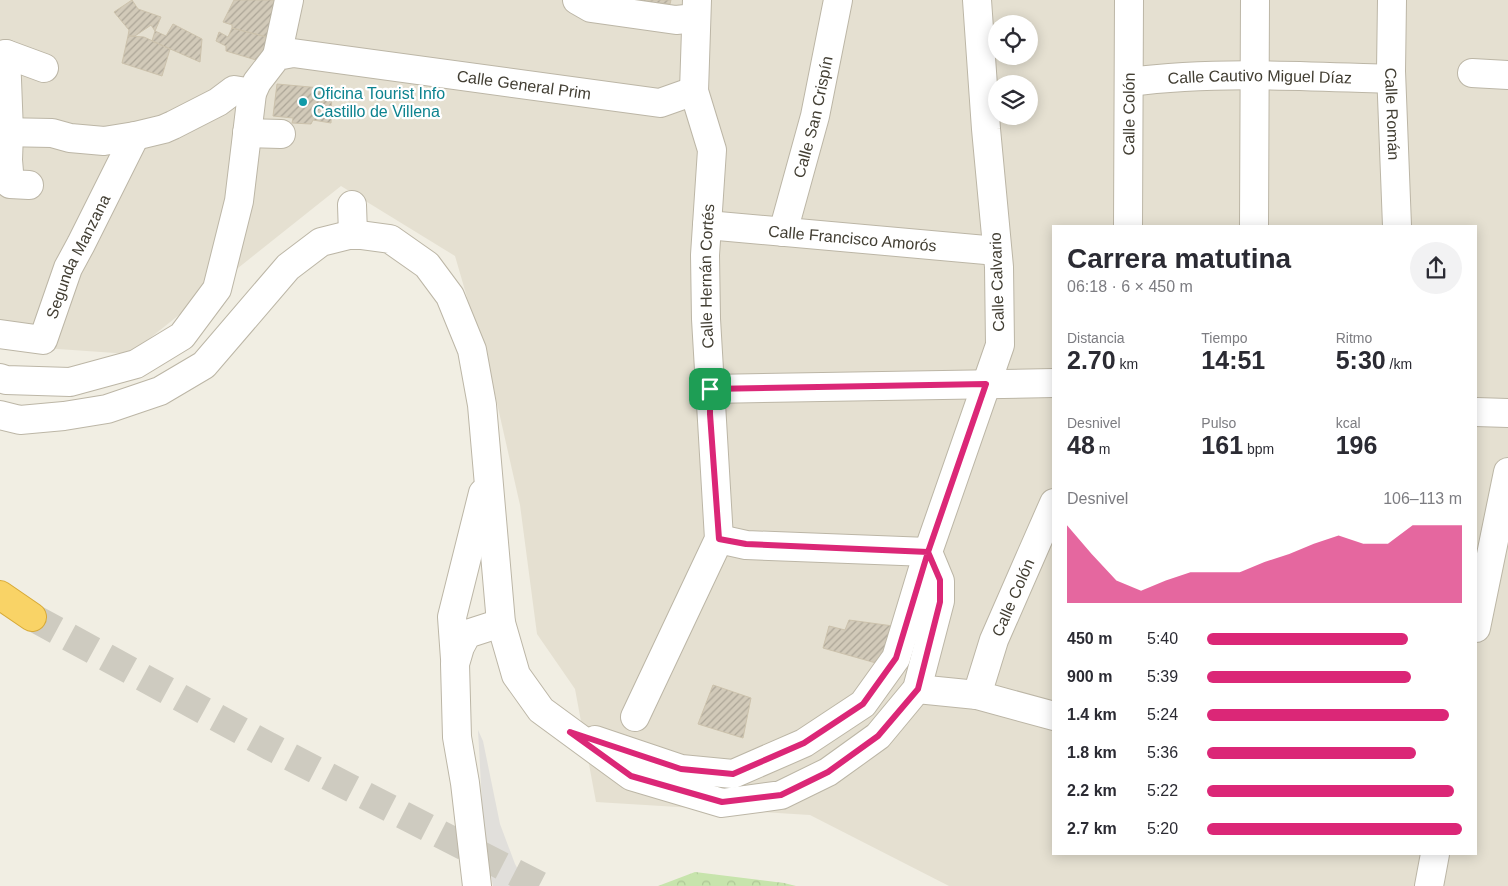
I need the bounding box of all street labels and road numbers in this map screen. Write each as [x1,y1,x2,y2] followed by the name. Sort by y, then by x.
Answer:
[790,55,835,180] street label: Calle San Crispín
[456,67,592,102] street label: Calle General Prim
[1167,67,1352,87] street label: Calle Cautivo Miguel Díaz
[1382,67,1403,161] street label: Calle Román
[1120,73,1137,155] street label: Calle Colón
[43,192,113,321] street label: Segunda Manzana
[696,203,717,349] street label: Calle Hernán Cortés
[767,222,937,254] street label: Calle Francisco Amorós
[987,232,1007,332] street label: Calle Calvario
[988,556,1037,639] street label: Calle Colón

